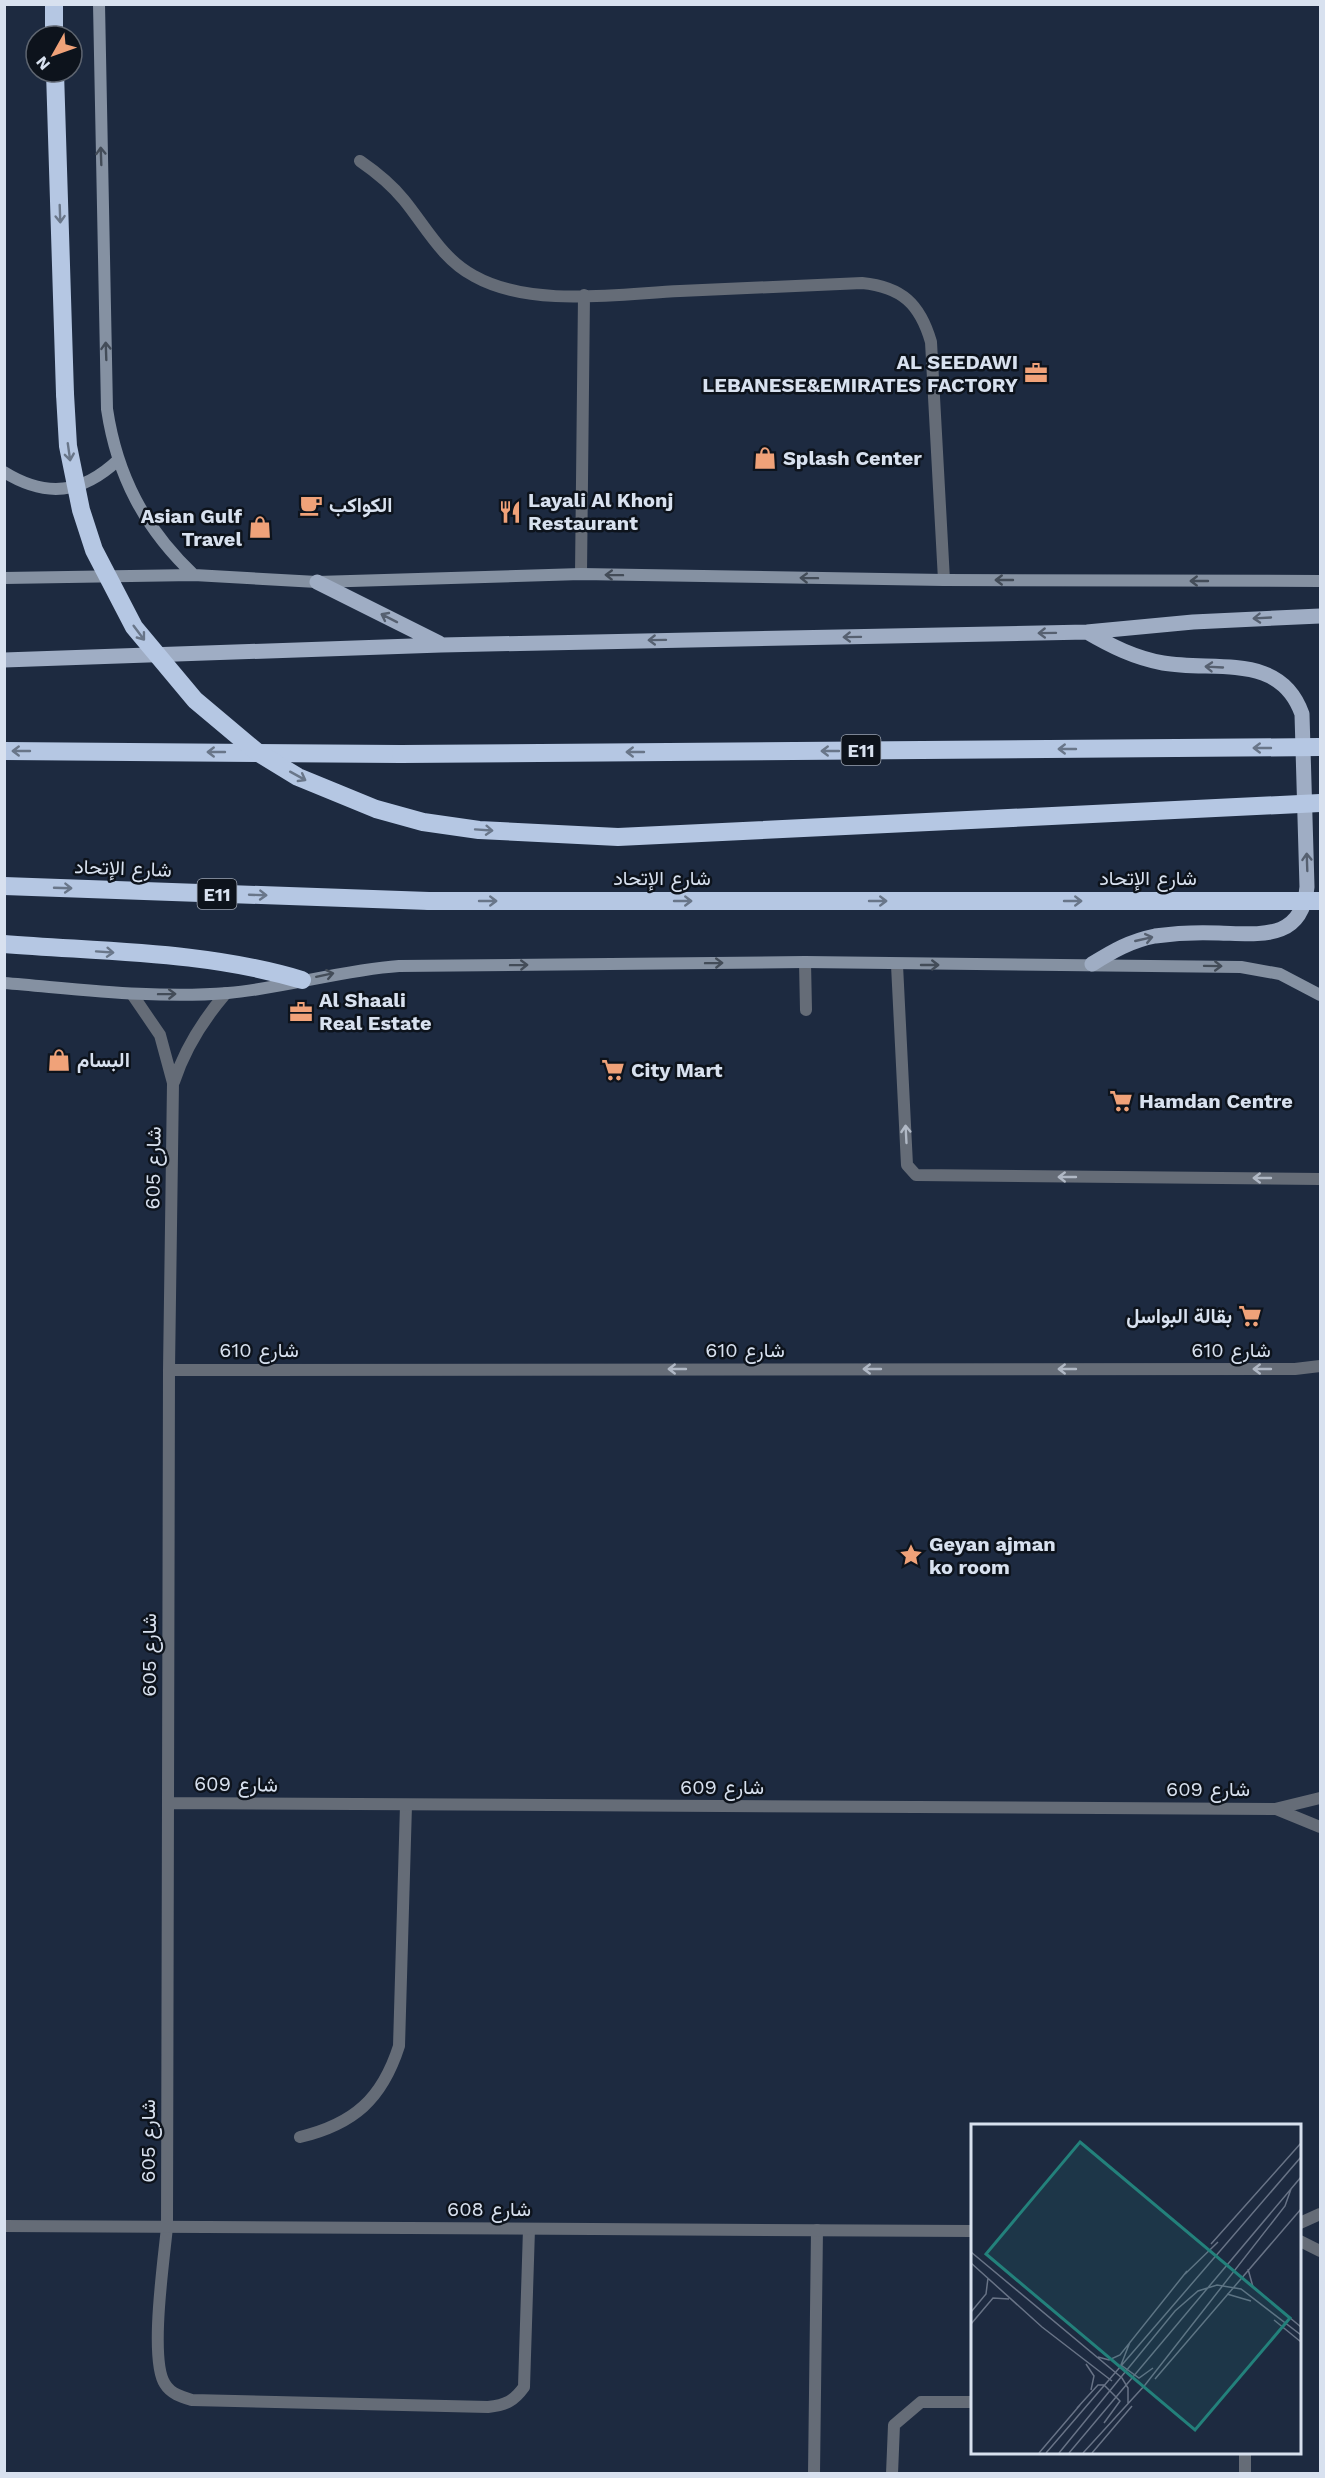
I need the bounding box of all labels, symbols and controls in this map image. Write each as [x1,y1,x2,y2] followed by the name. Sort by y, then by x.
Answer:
[24,24,84,84] north arrow
[32,53,54,74] text: N
[95,146,106,166] one-way arrow
[54,204,65,224] one-way arrow
[100,341,112,361] one-way arrow
[702,350,1018,397] place label: AL SEEDAWI LEBANESE&EMIRATES FACTORY
[1023,360,1049,386] office icon: AL SEEDAWI LEBANESE&EMIRATES FACTORY
[64,442,75,462] one-way arrow
[752,445,778,471] shop icon: Splash Center
[783,446,922,470] place label: Splash Center
[528,488,673,535] place label: Layali Al Khonj Restaurant
[298,492,324,518] cafe icon: الكواكب
[329,493,392,518] place label: الكواكب
[497,499,523,525] restaurant icon: Layali Al Khonj Restaurant
[141,504,243,551] place label: Asian Gulf Travel
[247,514,273,540] shop icon: Asian Gulf Travel
[605,569,625,581] one-way arrow
[800,572,820,584] one-way arrow
[995,574,1015,586] one-way arrow
[1190,575,1210,587] one-way arrow
[380,612,398,624] one-way arrow
[1253,613,1273,624] one-way arrow
[132,624,145,640] one-way arrow
[1037,627,1057,639] one-way arrow
[842,631,862,643] one-way arrow
[647,635,667,646] one-way arrow
[1204,662,1224,673] one-way arrow
[842,735,880,765] road number: E11
[1253,742,1273,753] one-way arrow
[1058,743,1078,755] one-way arrow
[12,745,32,757] one-way arrow
[821,745,841,757] one-way arrow
[207,746,227,758] one-way arrow
[626,746,646,758] one-way arrow
[289,770,306,782] one-way arrow
[473,825,493,836] one-way arrow
[1301,853,1312,873] one-way arrow
[74,854,172,884] street label: شارع الإتحاد
[613,866,711,892] street label: شارع الإتحاد
[1099,866,1197,892] street label: شارع الإتحاد
[198,879,236,909] road number: E11
[52,883,72,894] one-way arrow
[247,889,267,901] one-way arrow
[477,895,497,907] one-way arrow
[672,895,692,907] one-way arrow
[867,895,887,907] one-way arrow
[1062,895,1082,907] one-way arrow
[1134,933,1153,944] one-way arrow
[94,947,114,958] one-way arrow
[704,957,724,969] one-way arrow
[509,959,529,971] one-way arrow
[920,959,940,971] one-way arrow
[1203,961,1223,972] one-way arrow
[315,969,334,980] one-way arrow
[157,988,177,1000] one-way arrow
[319,988,431,1035] place label: Al Shaali Real Estate
[288,999,314,1025] office icon: Al Shaali Real Estate
[46,1047,72,1073] shop icon: البسام
[77,1048,130,1073] place label: البسام
[600,1057,626,1083] supermarket icon: City Mart
[631,1058,723,1082] place label: City Mart
[1108,1088,1134,1114] supermarket icon: Hamdan Centre
[1139,1089,1293,1113] place label: Hamdan Centre
[900,1125,911,1145] one-way arrow
[140,1126,168,1210] street label: شارع 605
[1058,1171,1078,1183] one-way arrow
[1253,1172,1273,1184] one-way arrow
[1237,1303,1263,1329] supermarket icon: بقالة البواسل
[1126,1304,1232,1329] place label: بقالة البواسل
[219,1338,299,1364] street label: شارع 610
[705,1338,785,1364] street label: شارع 610
[1191,1338,1271,1364] street label: شارع 610
[668,1363,688,1375] one-way arrow
[863,1363,883,1375] one-way arrow
[1058,1363,1078,1375] one-way arrow
[1253,1363,1273,1375] one-way arrow
[929,1532,1056,1579] place label: Geyan ajman ko room
[898,1542,924,1568] place icon: Geyan ajman ko room
[137,1613,163,1697] street label: شارع 605
[194,1771,278,1799] street label: شارع 609
[680,1775,764,1801] street label: شارع 609
[1166,1777,1250,1803] street label: شارع 609
[136,2099,162,2183] street label: شارع 605
[971,2124,1301,2454] inset map
[447,2197,531,2223] street label: شارع 608

